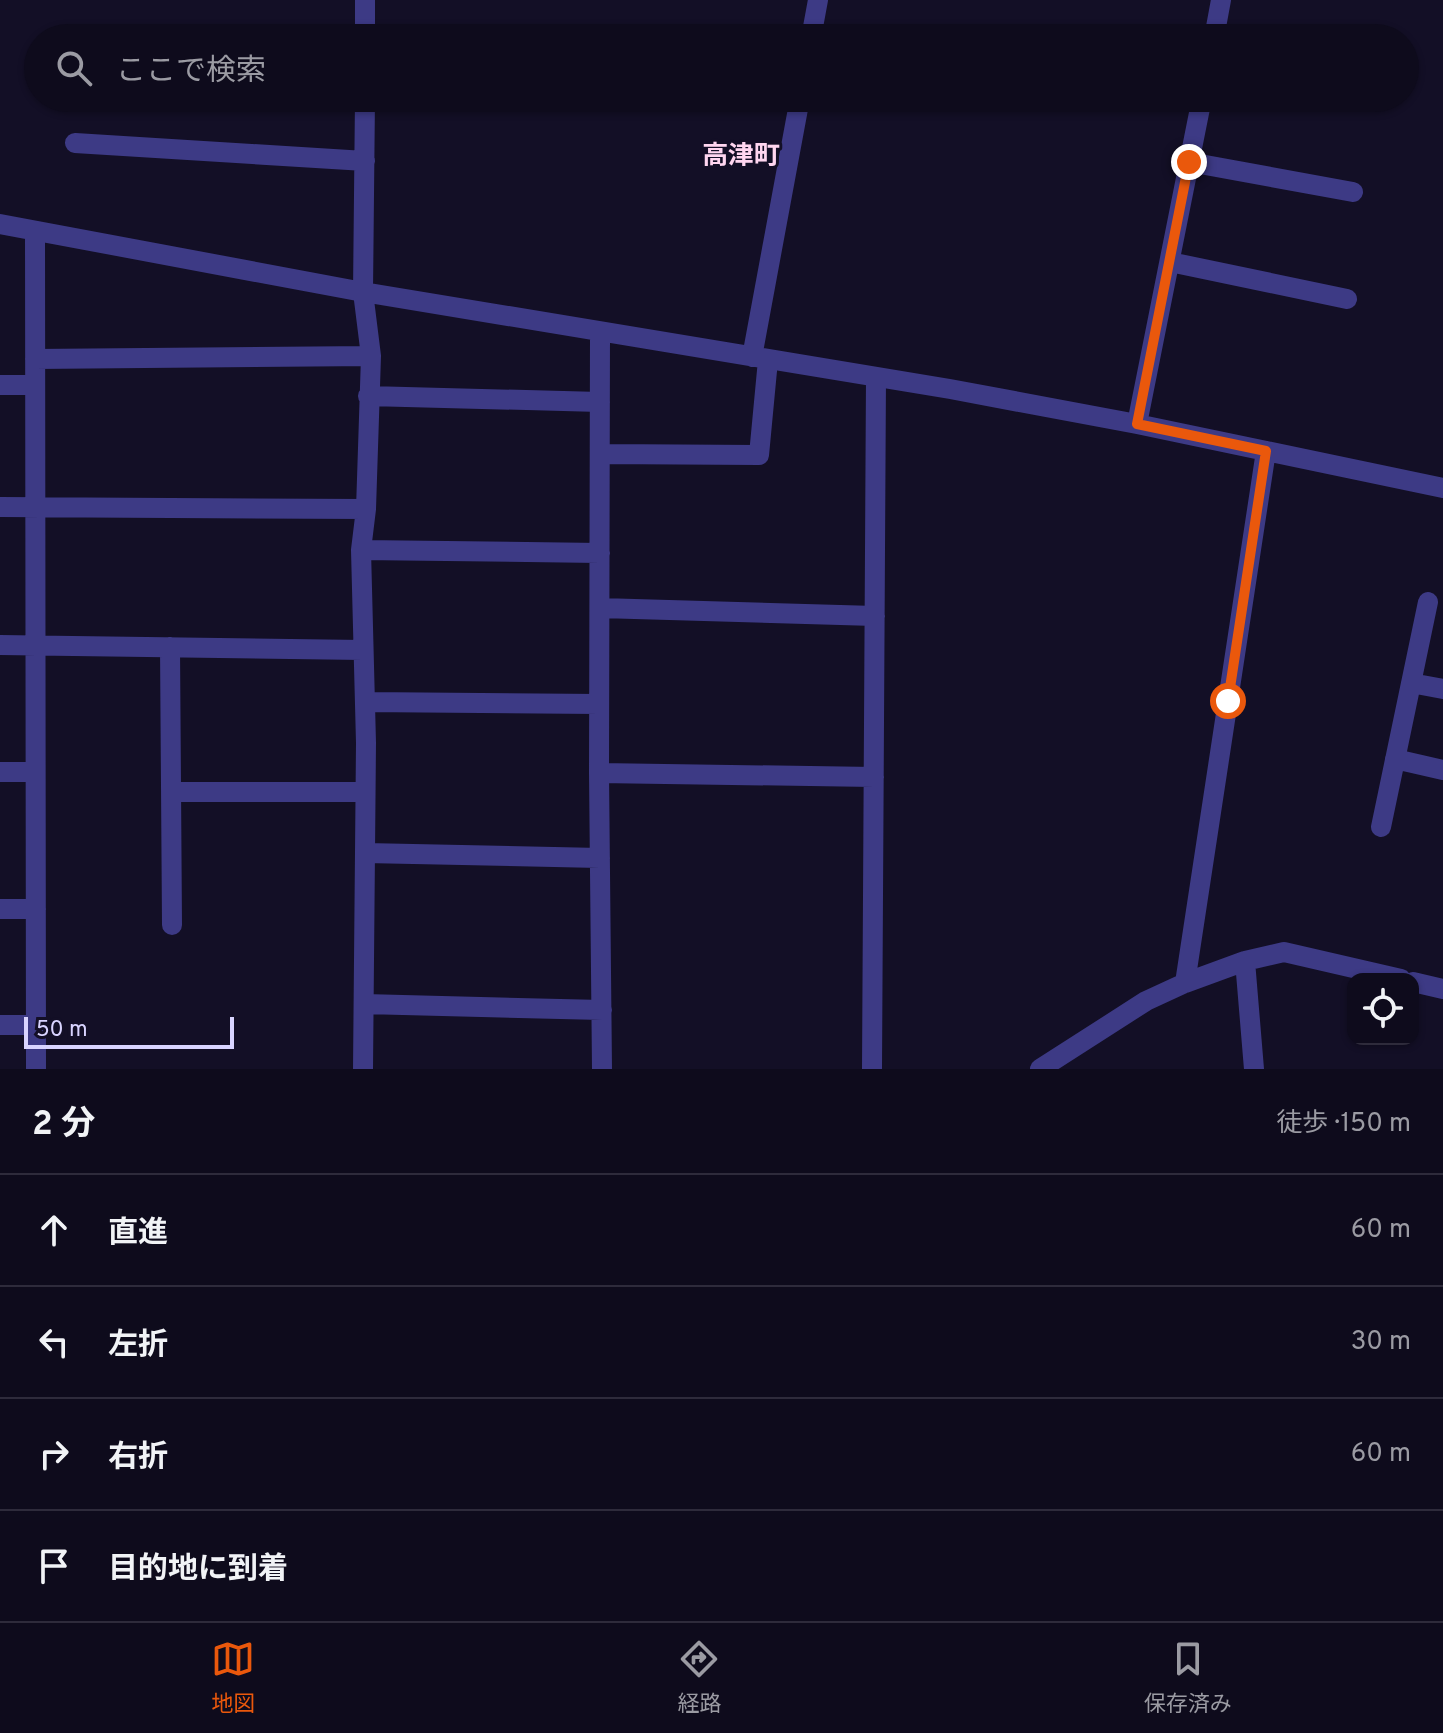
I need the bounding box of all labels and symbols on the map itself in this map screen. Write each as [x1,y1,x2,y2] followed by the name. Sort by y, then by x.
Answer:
[702,141,780,174] district label: 高津町
[1171,144,1207,180] route end
[1210,683,1246,719] route start
[24,1013,234,1049] scale bar

